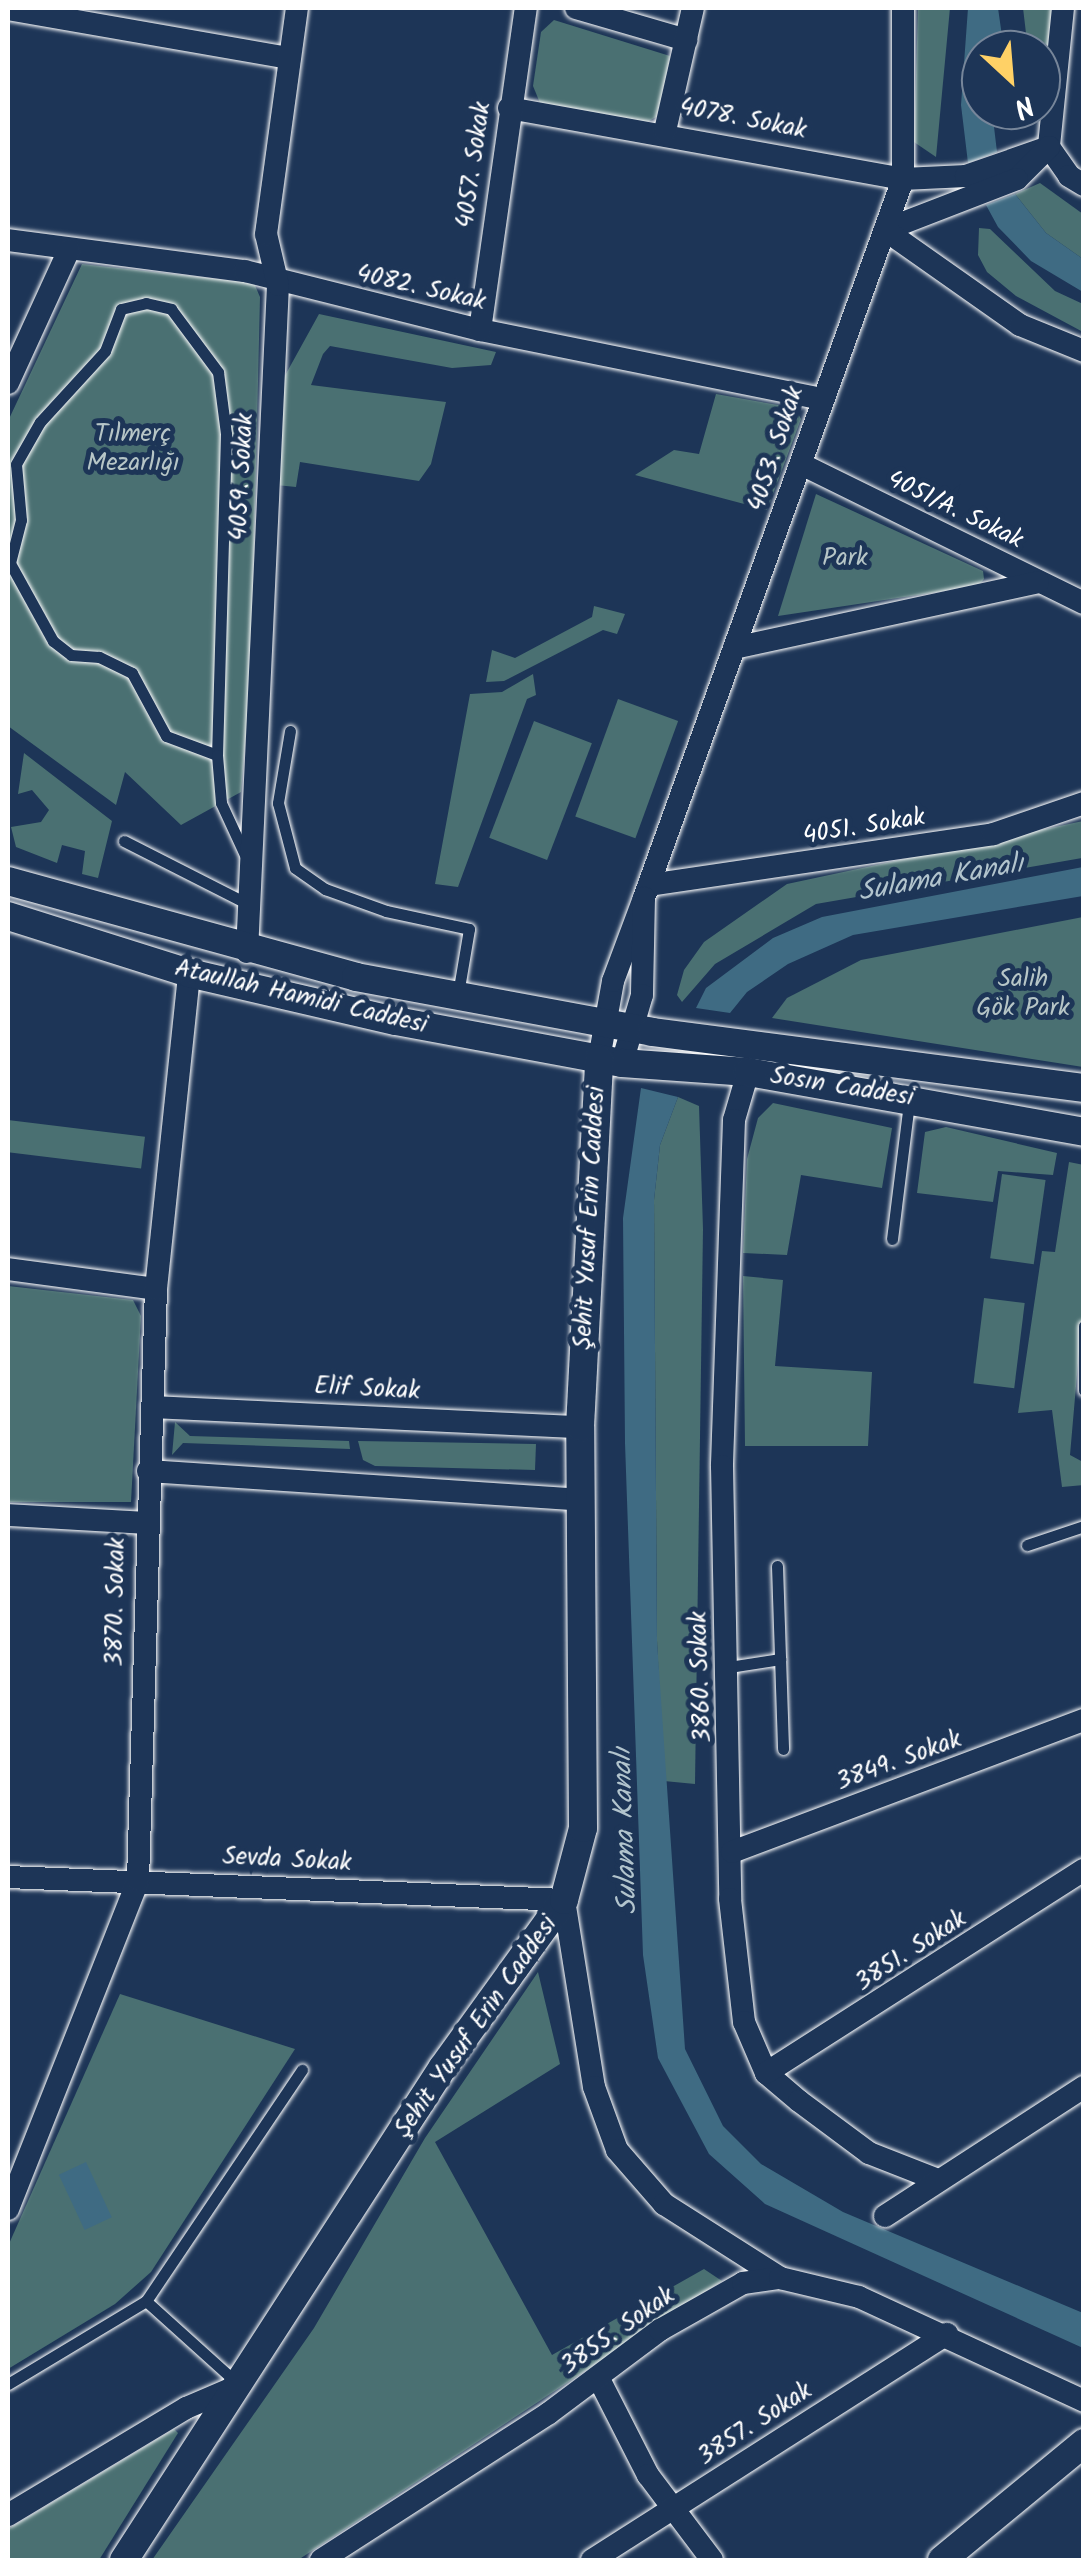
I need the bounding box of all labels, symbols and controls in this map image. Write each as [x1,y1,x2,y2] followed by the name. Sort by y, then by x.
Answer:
[961,30,1061,130] north arrow
[1006,82,1041,130] text: N
[677,92,809,146] street label: 4078. Sokak
[450,100,498,230] street label: 4057. Sokak
[354,259,488,317] street label: 4082. Sokak
[742,383,810,515] street label: 4053. Sokak
[224,412,260,542] street label: 4059. Sokak
[87,420,179,479] park label: Tılmerç Mezarlığı
[882,464,1028,556] street label: 4051/A. Sokak
[822,543,868,573] park label: Park
[801,803,927,851] street label: 4051. Sokak
[856,848,1026,910] water label: Sulama Kanalı
[172,953,430,1041] street label: Ataullah Hamidi Caddesi
[976,965,1070,1024] park label: Salih Gök Park
[768,1061,916,1113] street label: Sosın Caddesi
[568,1085,612,1351] street label: Şehit Yusuf Erin Caddesi
[313,1371,421,1407] street label: Elif Sokak
[100,1537,132,1667] street label: 3870. Sokak
[684,1611,718,1743] street label: 3860. Sokak
[832,1724,966,1798] street label: 3849. Sokak
[606,1747,646,1915] water label: Sulama Kanalı
[222,1842,352,1878] street label: Sevda Sokak
[850,1904,972,1998] street label: 3851. Sokak
[388,1910,564,2144] street label: Şehit Yusuf Erin Caddesi
[555,2281,681,2381] street label: 3855. Sokak
[692,2376,818,2472] street label: 3857. Sokak

